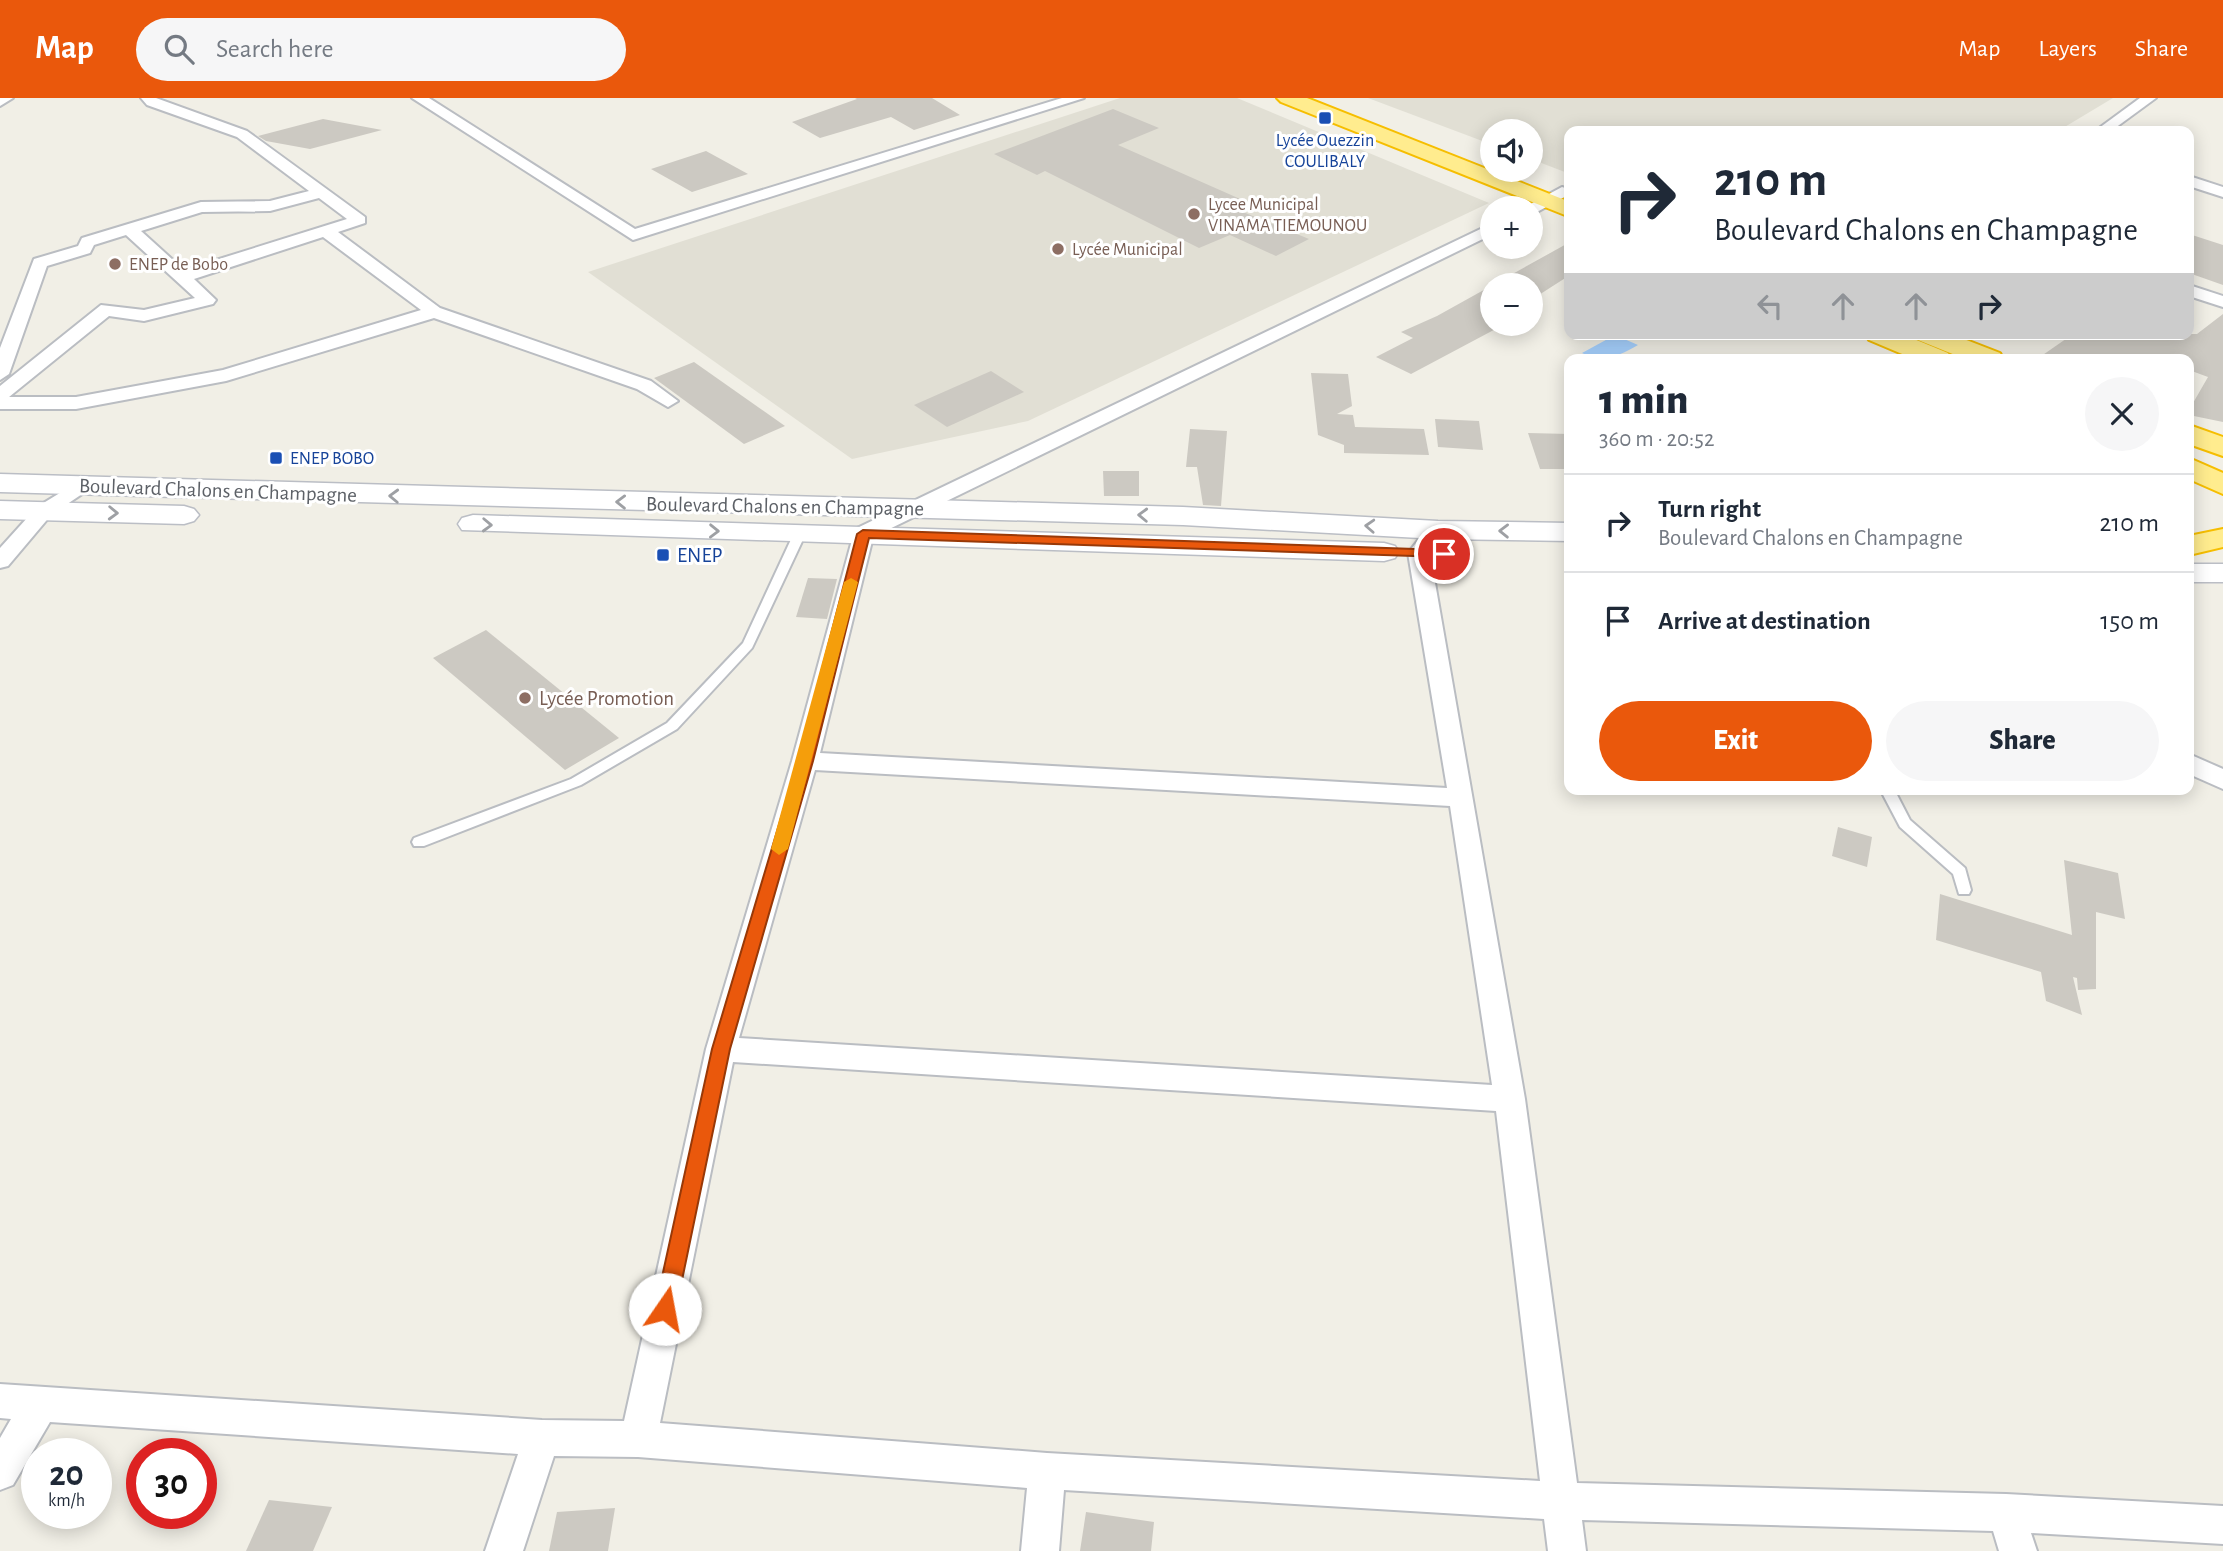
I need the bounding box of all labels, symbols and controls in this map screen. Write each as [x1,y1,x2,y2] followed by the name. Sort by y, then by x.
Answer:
[136,18,626,81] search box
[160,30,198,68] icon: search
[35,32,94,65] text: Map
[216,36,334,62] text: Search here
[1958,37,2000,61] text: Map
[2038,37,2097,61] text: Layers
[2135,37,2188,61] text: Share
[1317,110,1333,126] marker: Lycée Ouezzin COULIBALY
[1480,119,1543,336] map controls
[1480,119,1543,182] button: sound
[1276,132,1374,171] place label: Lycée Ouezzin COULIBALY
[1599,154,1690,245] icon: right
[1714,156,1827,205] text: 210 m
[1208,196,1367,235] place label: Lycee Municipal VINAMA TIEMOUNOU
[1480,196,1543,259] button: +
[1186,206,1202,222] marker: Lycee Municipal VINAMA TIEMOUNOU
[1714,214,2138,246] text: Boulevard Chalons en Champagne
[1050,241,1066,257] marker: Lycée Municipal
[1072,241,1183,259] place label: Lycée Municipal
[107,256,123,272] marker: ENEP de Bobo
[129,256,228,274] place label: ENEP de Bobo
[1480,273,1543,336] button: −
[1751,287,1789,325] icon: left
[1824,287,1862,325] icon: ahead
[1897,287,1935,325] icon: ahead
[1970,287,2008,325] icon: right
[2085,377,2159,451] button: close
[1599,379,1688,421] text: 1 min
[1599,428,1714,451] text: 360 m · 20:52
[268,450,284,466] marker: ENEP BOBO
[290,450,374,468] place label: ENEP BOBO
[79,475,357,506] street label: Boulevard Chalons en Champagne
[388,488,399,504] one-way arrow
[616,494,626,510] one-way arrow
[646,494,924,519] street label: Boulevard Chalons en Champagne
[1658,496,1761,522] text: Turn right
[1599,504,1637,542] icon: right
[107,505,118,520] one-way arrow
[1137,507,1148,522] one-way arrow
[2099,510,2159,536] text: 210 m
[482,517,493,532] one-way arrow
[1364,519,1375,534] one-way arrow
[709,523,720,539] one-way arrow
[1498,523,1509,539] one-way arrow
[1414,524,1474,584] pin
[1658,527,1963,550] text: Boulevard Chalons en Champagne
[1425,535,1463,573] icon: arrive
[677,545,723,566] place label: ENEP
[655,547,671,563] marker: ENEP
[1599,602,1637,640] icon: arrive
[1658,608,1871,634] text: Arrive at destination
[2100,608,2159,634] text: 150 m
[539,688,674,709] place label: Lycée Promotion
[517,690,533,706] marker: Lycée Promotion
[1599,701,1872,781] button: Exit
[1886,701,2159,781] button: Share
[628,1272,702,1346] position arrow
[126,1438,217,1529] speed limit sign: 30
[49,1457,84,1492] text: 20
[48,1492,85,1510] text: km/h

